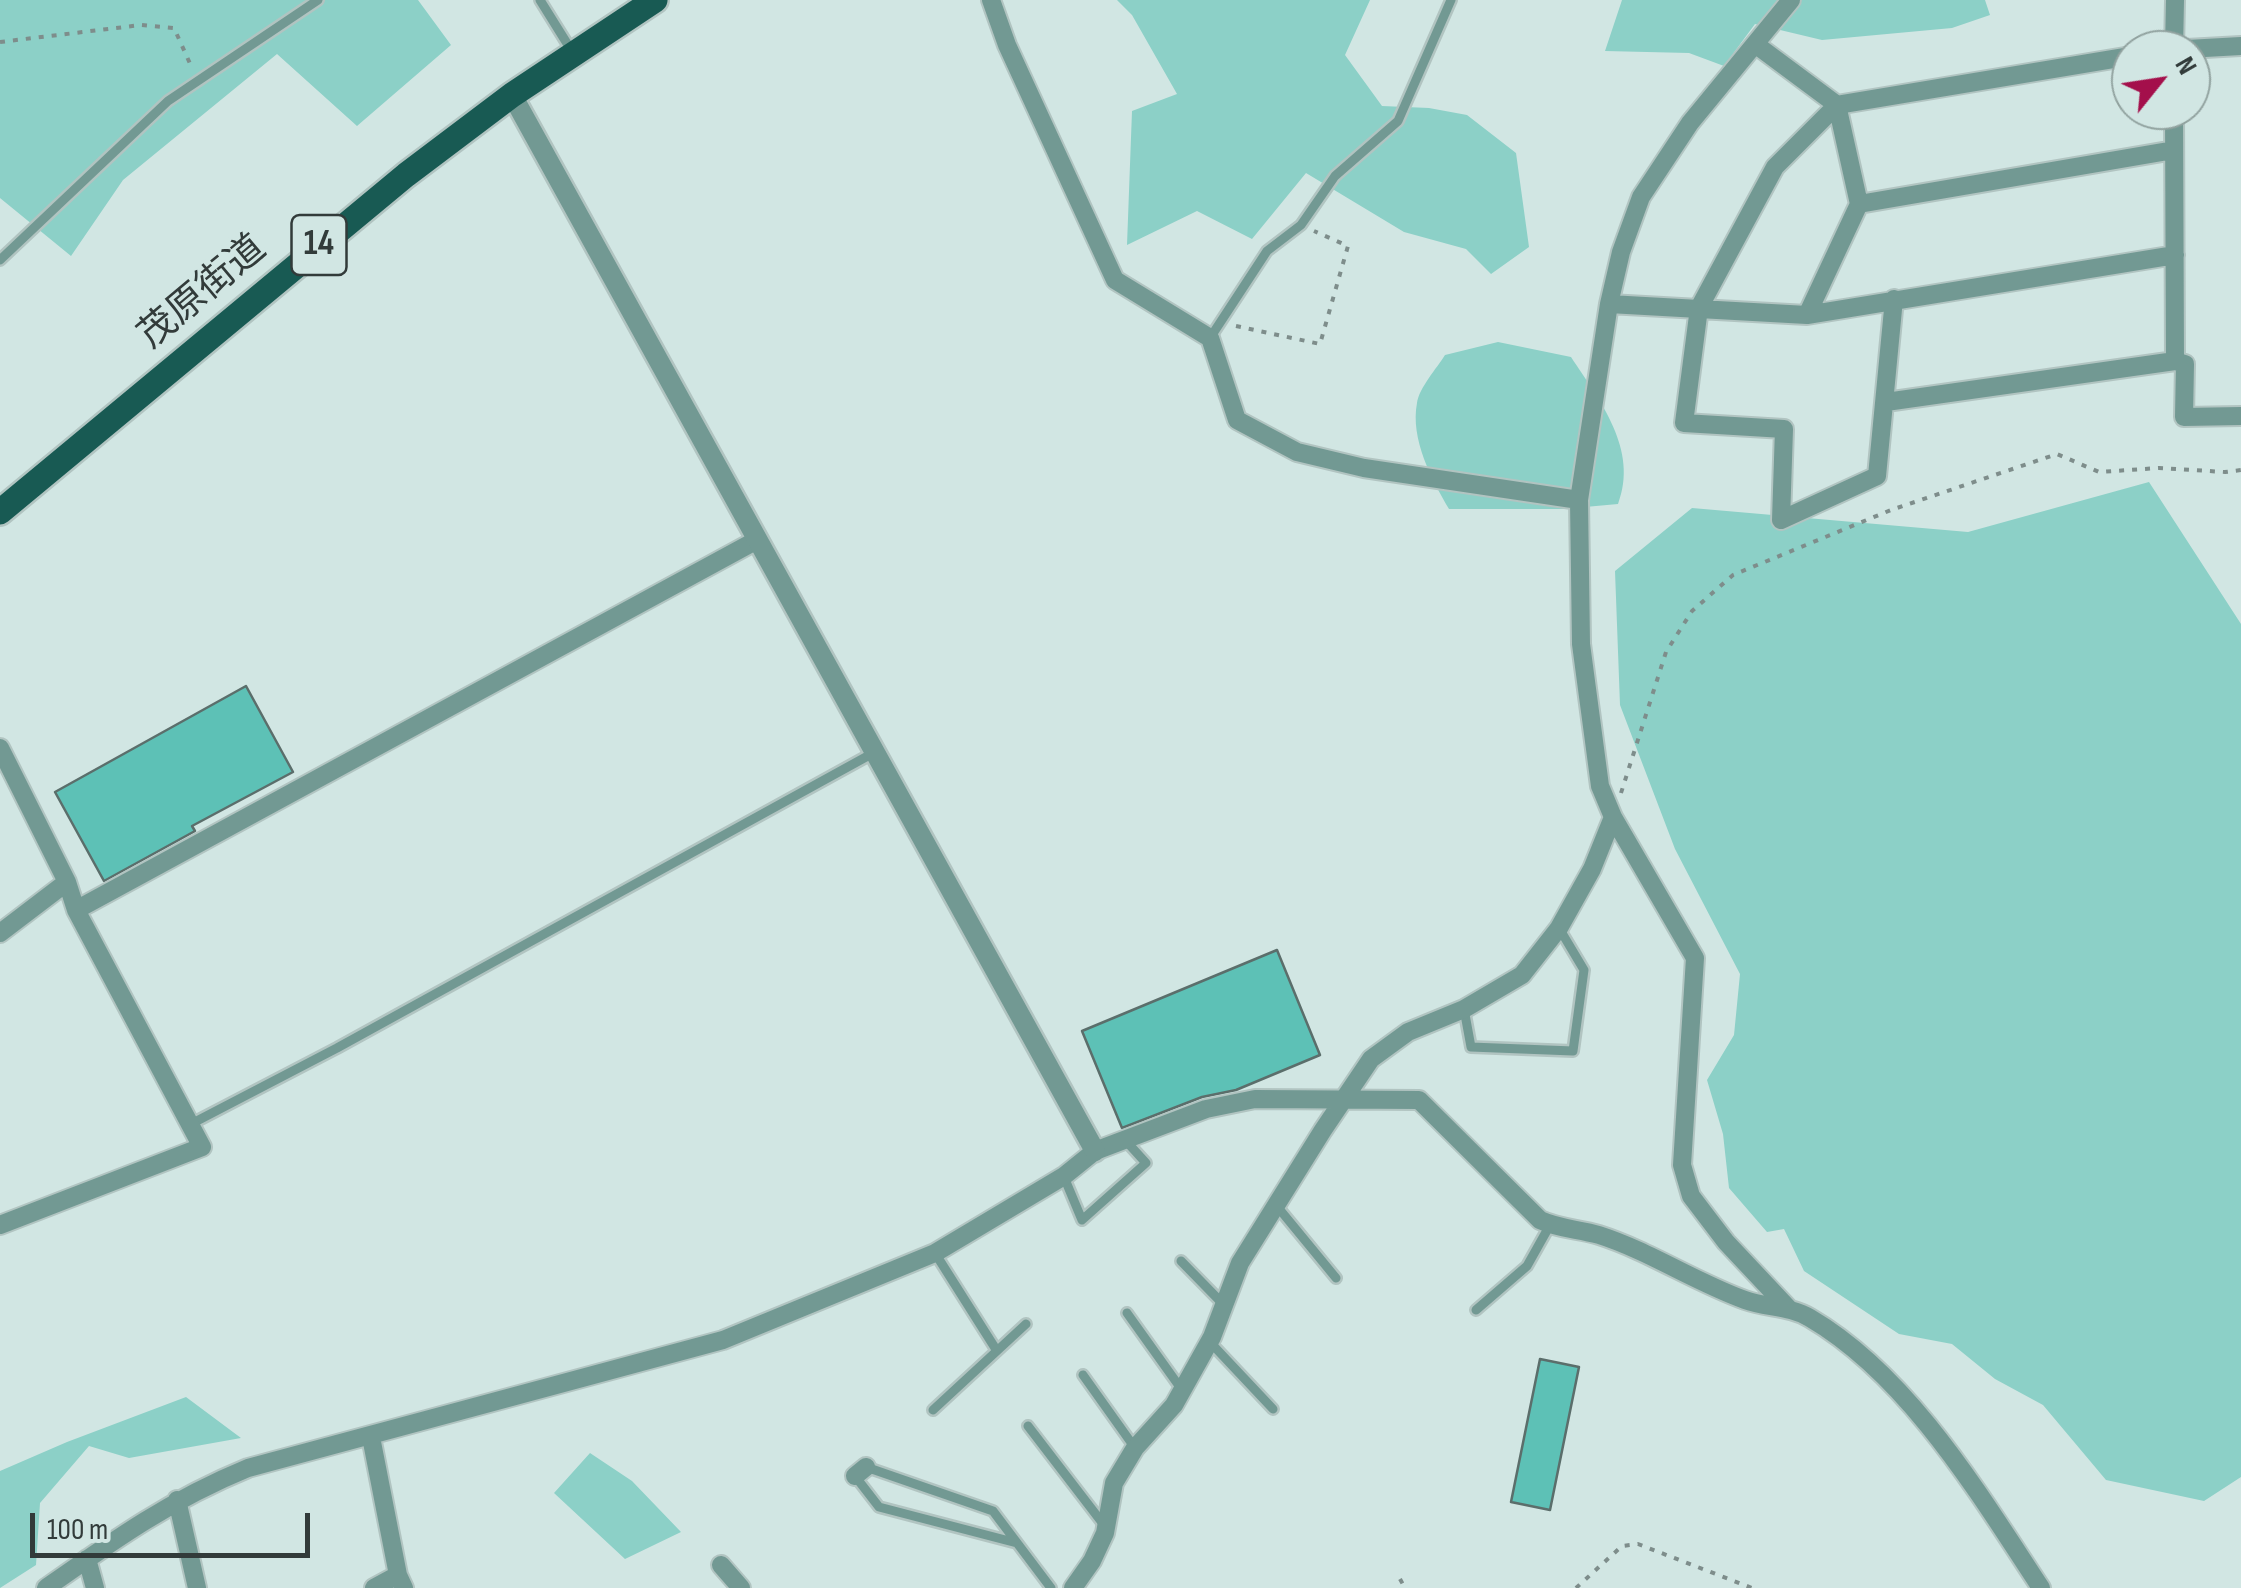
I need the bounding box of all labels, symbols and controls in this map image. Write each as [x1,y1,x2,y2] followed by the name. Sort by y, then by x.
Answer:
[2111,30,2211,130] north arrow
[2168,51,2204,80] text: N
[292,215,346,275] road number: 14
[130,227,276,359] street label: 茂原街道
[35,1493,315,1555] scale bar
[47,1512,108,1548] text: 100 m

